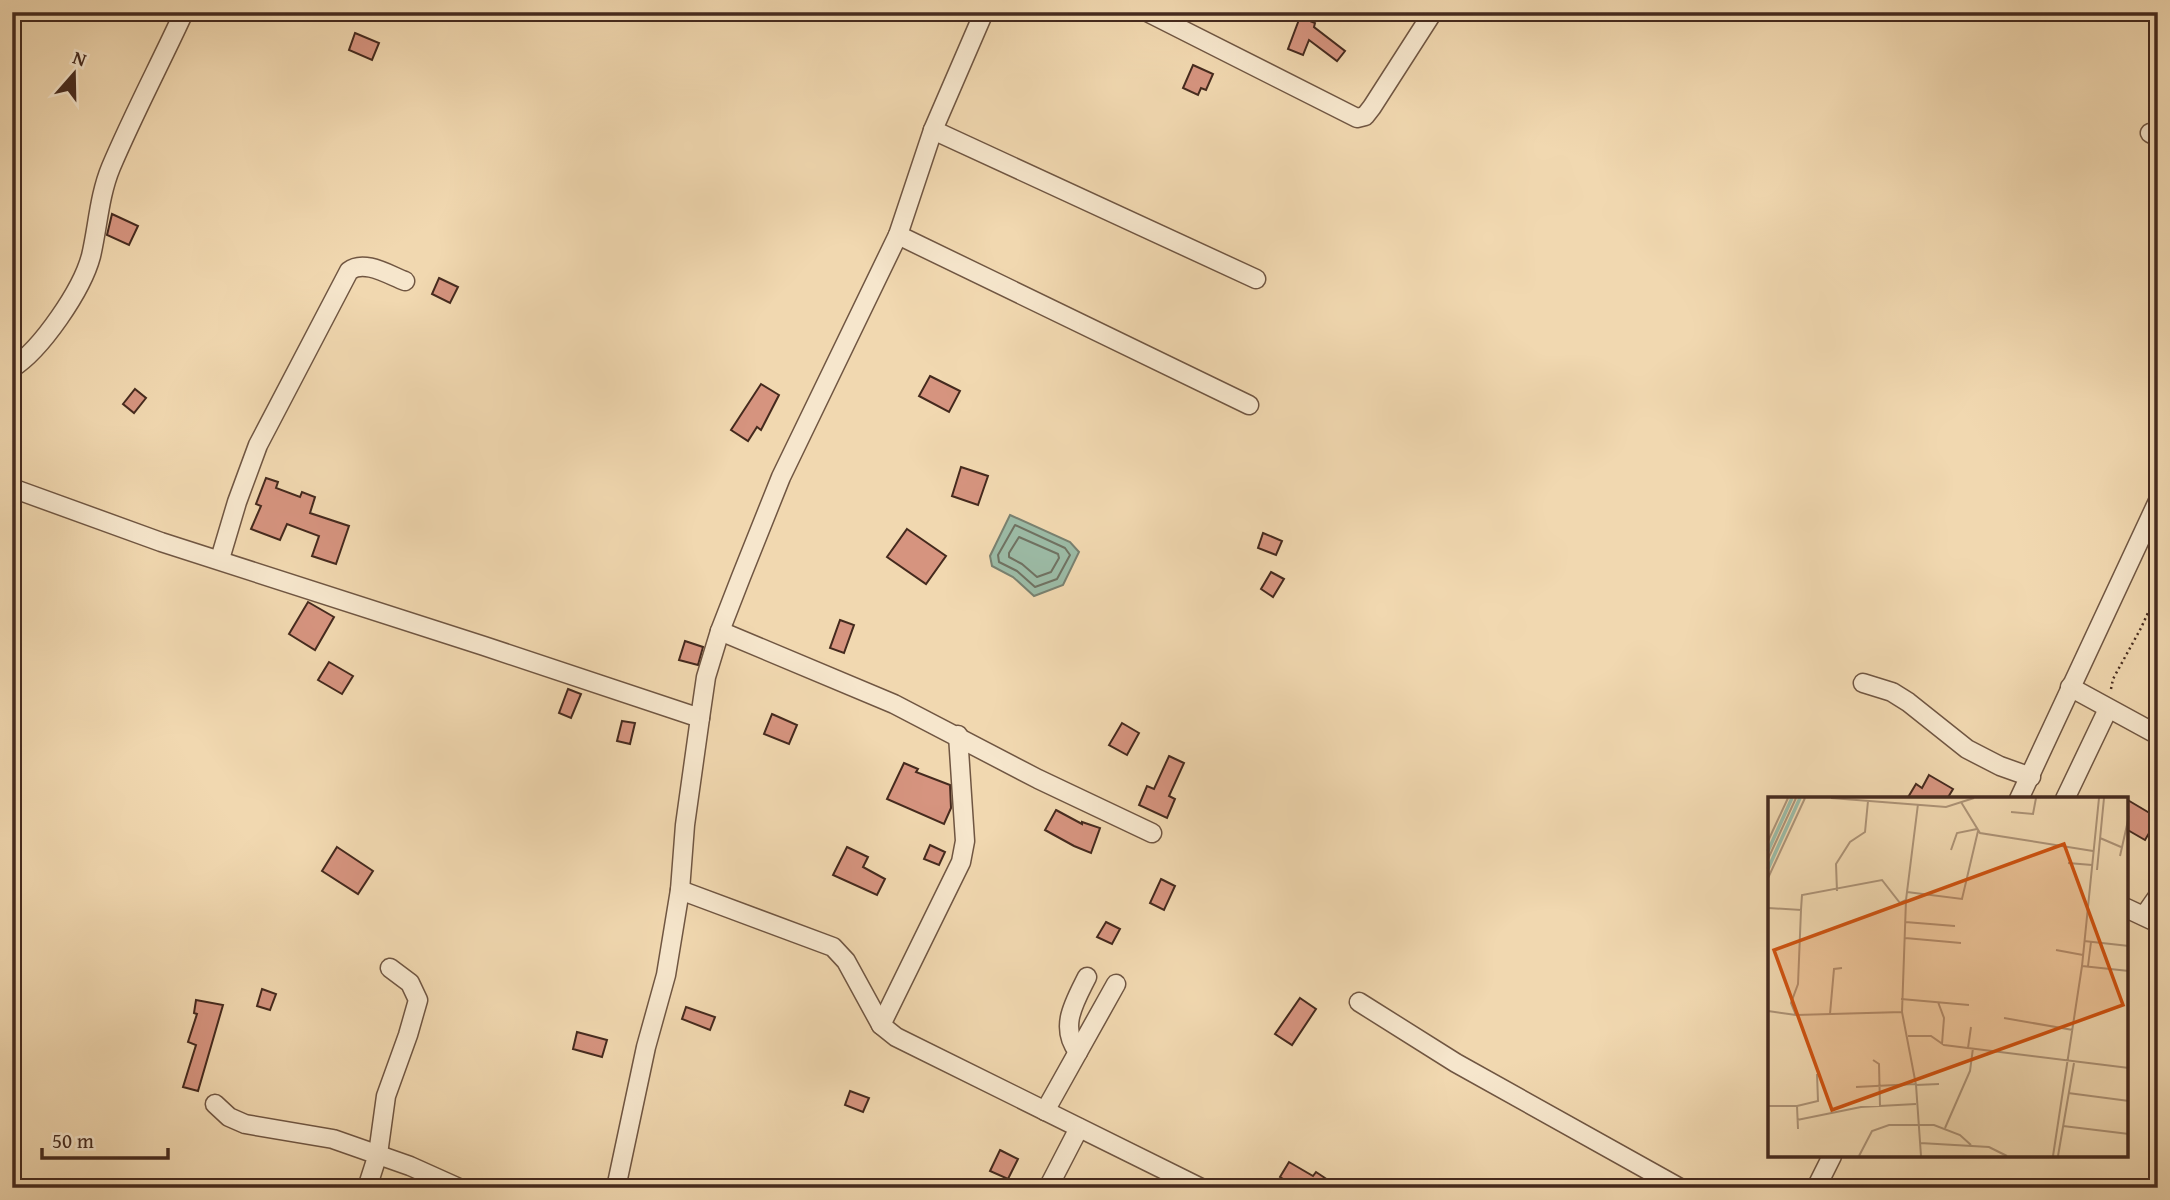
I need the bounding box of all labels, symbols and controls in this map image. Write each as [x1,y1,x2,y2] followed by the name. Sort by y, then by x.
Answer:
[38,38,108,108] north arrow
[69,43,91,73] text: N
[1768,797,2128,1158] inset map
[42,1116,168,1160] scale bar
[52,1125,94,1156] text: 50 m

